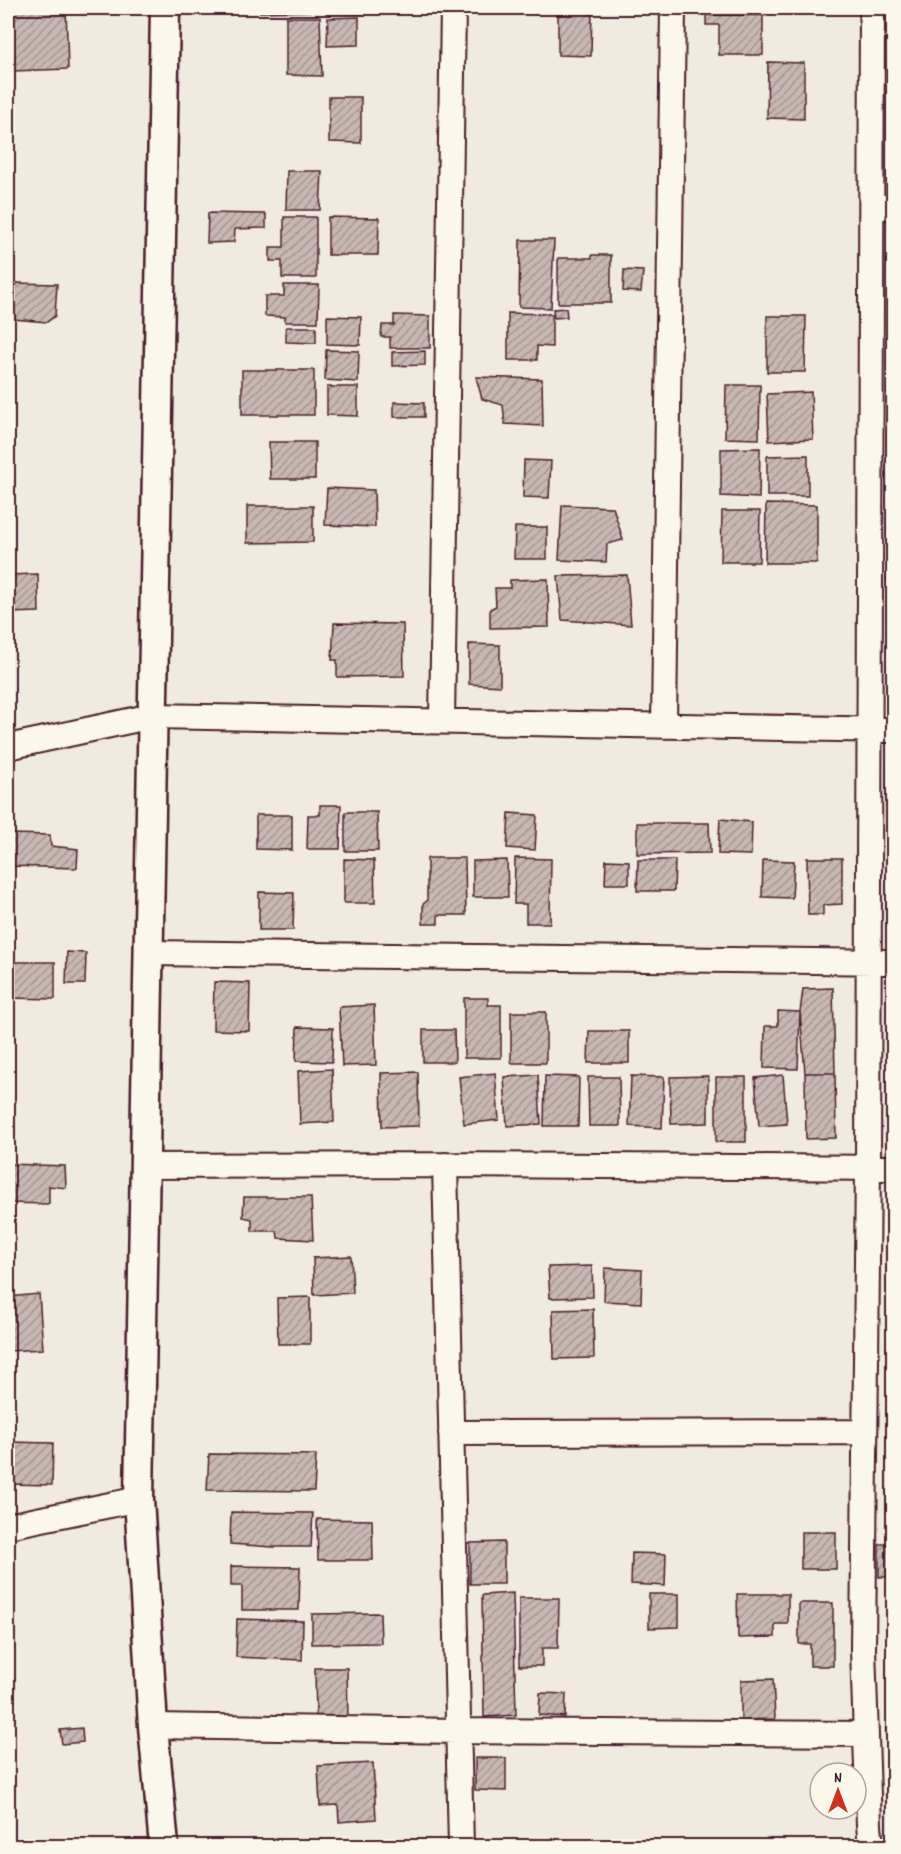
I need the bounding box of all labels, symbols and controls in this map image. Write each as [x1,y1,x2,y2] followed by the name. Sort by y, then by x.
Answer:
[808,1761,868,1821] north arrow
[834,1767,842,1790] text: N

